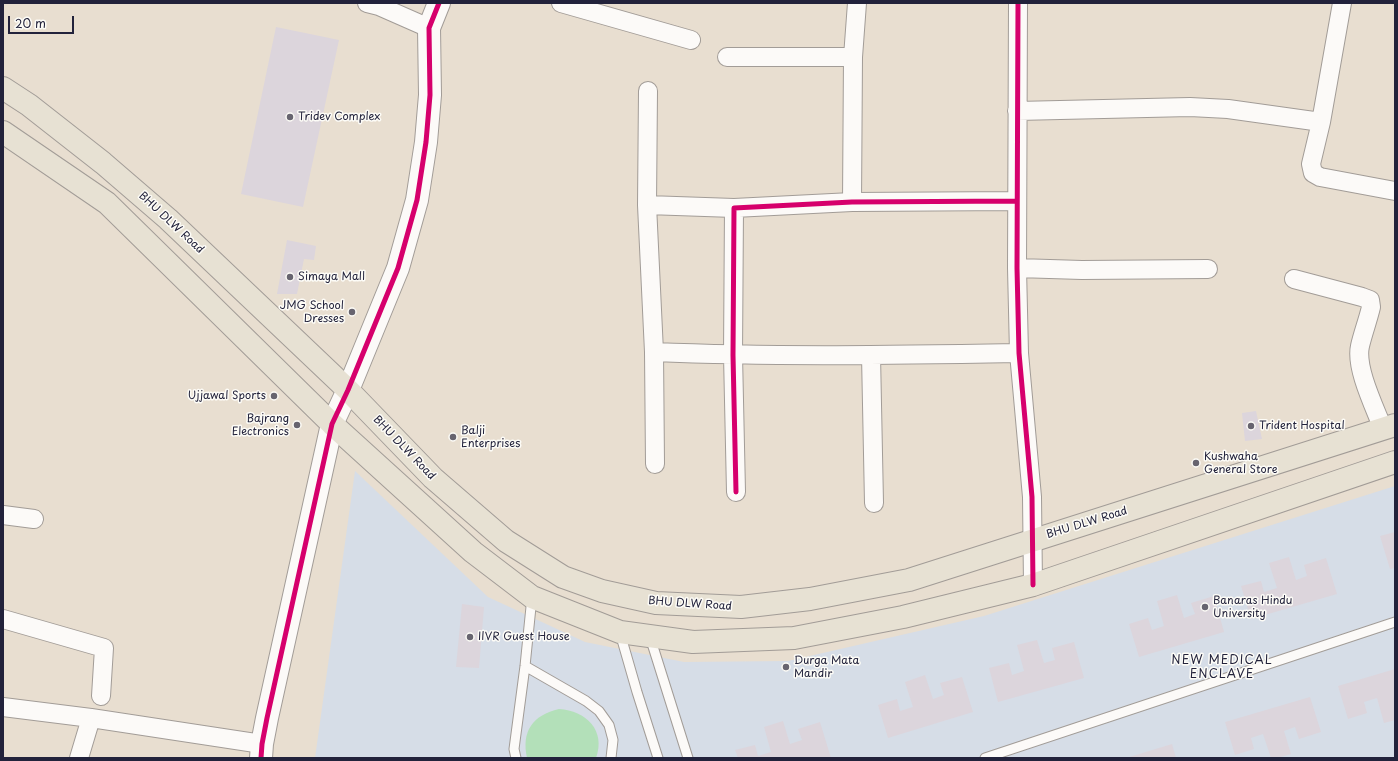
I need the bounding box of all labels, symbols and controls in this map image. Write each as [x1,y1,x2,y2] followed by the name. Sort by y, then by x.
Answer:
[10,8,76,34] scale bar
[15,14,46,32] text: 20 m
[298,110,380,124] place label: Tridev Complex
[285,112,295,122] marker: Tridev Complex
[136,190,206,256] street label: BHU DLW Road
[298,270,365,284] place label: Simaya Mall
[285,272,295,282] marker: Simaya Mall
[280,299,344,325] place label: JMG School Dresses
[347,307,357,317] marker: JMG School Dresses
[188,389,266,403] place label: Ujjawal Sports
[269,391,279,401] marker: Ujjawal Sports
[232,412,289,438] place label: Bajrang Electronics
[370,413,438,483] street label: BHU DLW Road
[1259,419,1345,433] place label: Trident Hospital
[292,420,302,430] marker: Bajrang Electronics
[1246,421,1256,431] marker: Trident Hospital
[461,424,520,450] place label: Balji Enterprises
[448,432,458,442] marker: Balji Enterprises
[1204,450,1278,476] place label: Kushwaha General Store
[1191,458,1201,468] marker: Kushwaha General Store
[1045,504,1129,542] street label: BHU DLW Road
[648,594,732,614] street label: BHU DLW Road
[1213,594,1292,620] place label: Banaras Hindu University
[1200,602,1210,612] marker: Banaras Hindu University
[478,630,570,644] place label: IIVR Guest House
[465,632,475,642] marker: IIVR Guest House
[794,654,859,680] place label: Durga Mata Mandir
[1171,654,1273,682] district label: NEW MEDICAL ENCLAVE
[781,662,791,672] marker: Durga Mata Mandir

